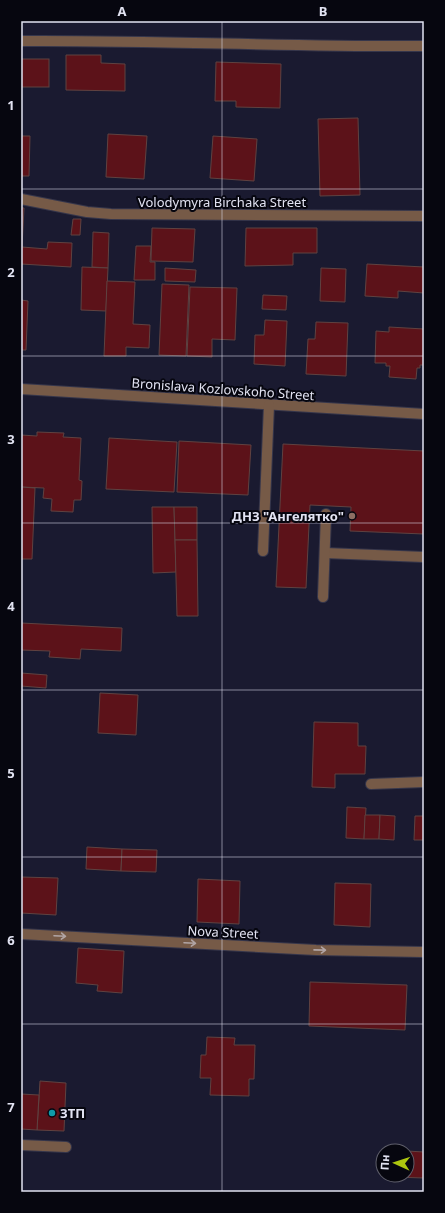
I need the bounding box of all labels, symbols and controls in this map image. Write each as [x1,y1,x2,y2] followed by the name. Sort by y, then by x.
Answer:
[118,2,127,20] text: A
[319,2,327,20] text: B
[7,96,15,114] text: 1
[138,193,306,211] street label: Volodymyra Birchaka Street
[7,263,15,281] text: 2
[131,374,315,404] street label: Bronislava Kozlovskoho Street
[7,430,15,448] text: 3
[232,507,344,525] place label: ДНЗ "Ангелятко"
[347,511,357,521] marker: ДНЗ "Ангелятко"
[7,597,15,615] text: 4
[7,764,15,782] text: 5
[187,921,259,943] street label: Nova Street
[7,931,15,949] text: 6
[53,932,66,940] one-way arrow
[183,939,196,947] one-way arrow
[313,946,326,954] one-way arrow
[7,1098,15,1116] text: 7
[60,1104,85,1122] place label: ЗТП
[47,1108,57,1118] marker: ЗТП
[375,1143,415,1183] north arrow
[377,1154,392,1171] text: Пн

